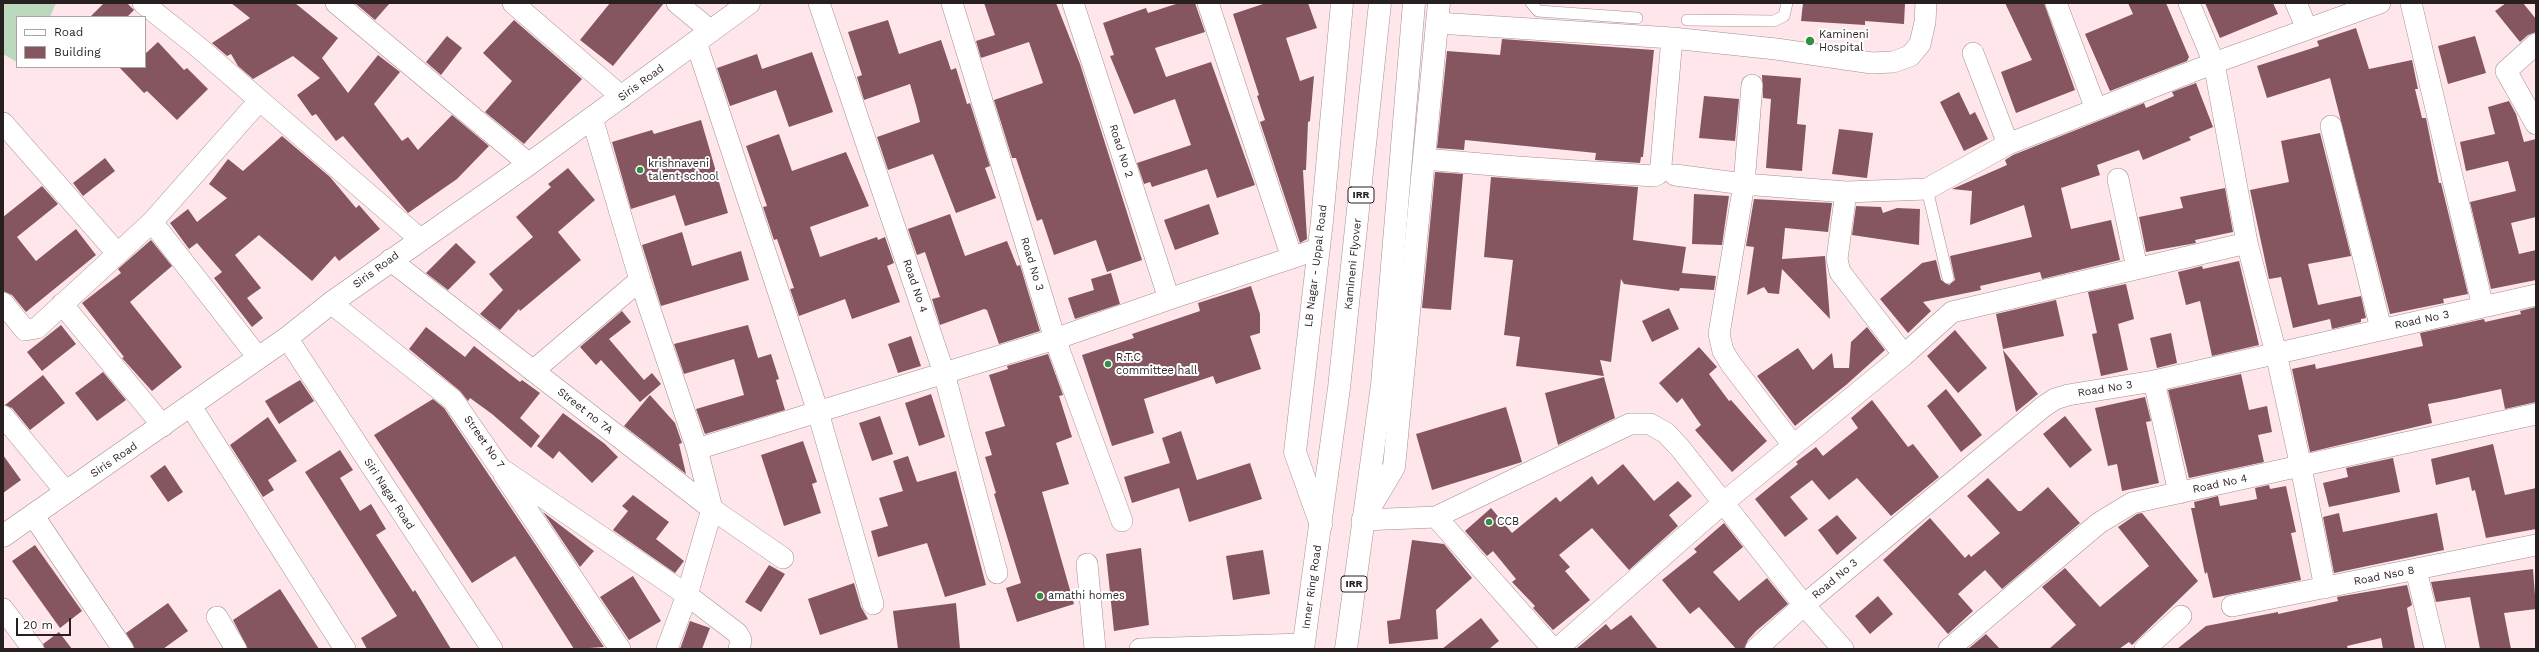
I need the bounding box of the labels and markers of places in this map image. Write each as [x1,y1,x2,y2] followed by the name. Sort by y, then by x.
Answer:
[1819,28,1869,54] place label: Kamineni Hospital
[1804,35,1816,47] marker: Kamineni Hospital
[648,157,719,183] place label: krishnaveni talent school
[635,165,645,175] marker: krishnaveni talent school
[1116,351,1197,377] place label: R.T.C committee hall
[1103,359,1113,369] marker: R.T.C committee hall
[1497,515,1519,529] place label: CCB
[1484,517,1494,527] marker: CCB
[1048,589,1125,603] place label: amathi homes
[1035,591,1045,601] marker: amathi homes

